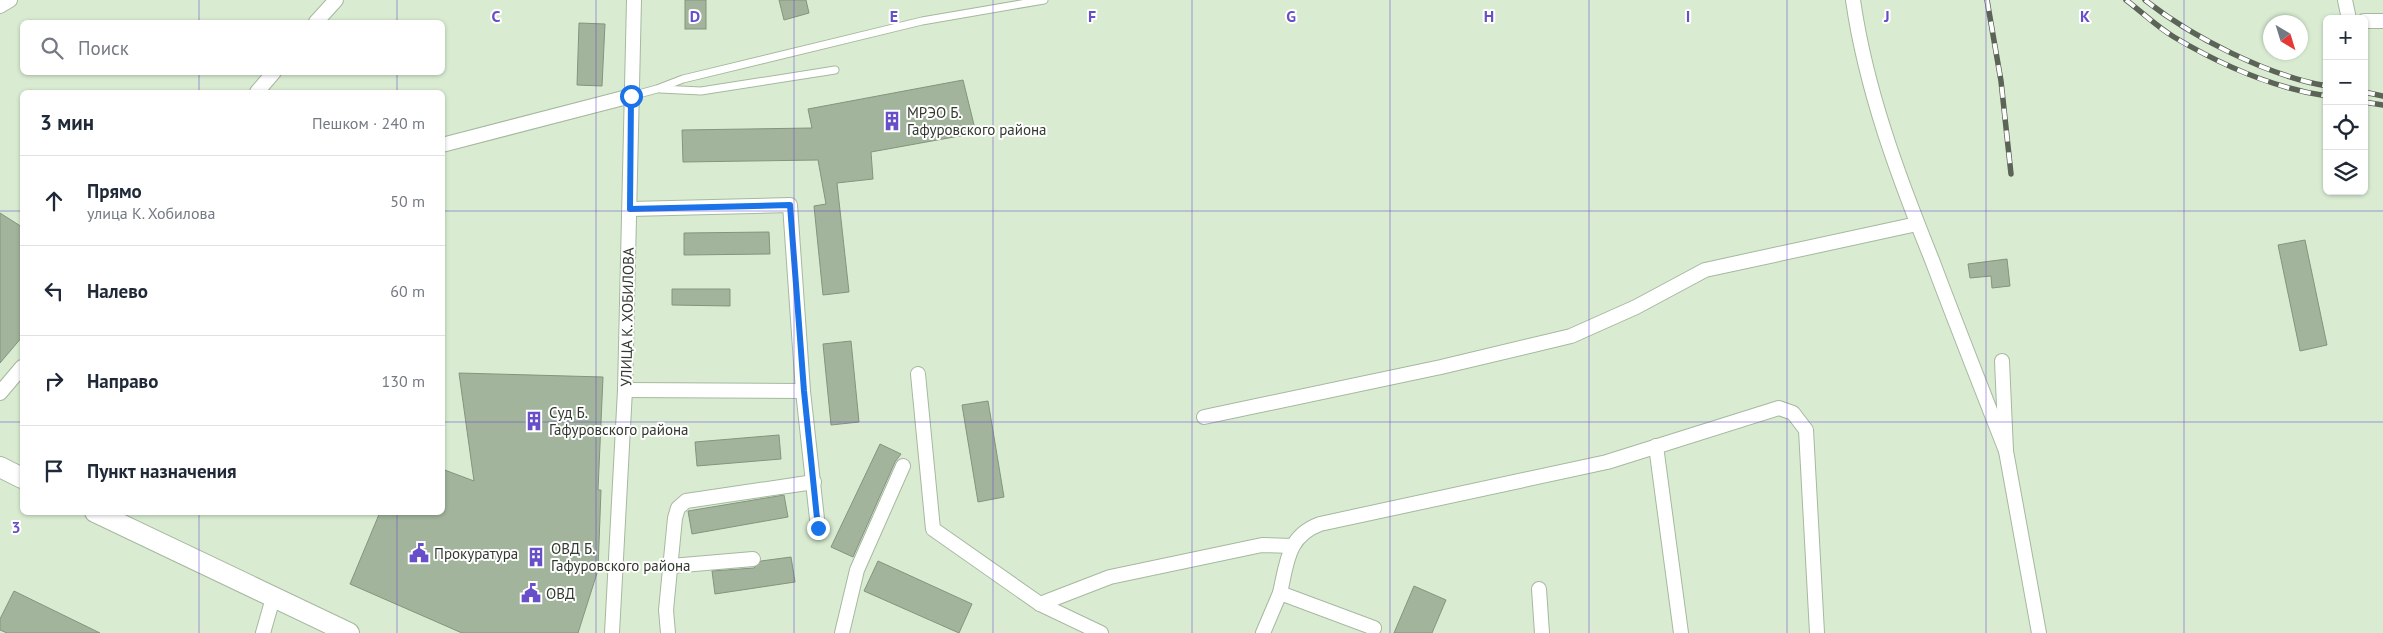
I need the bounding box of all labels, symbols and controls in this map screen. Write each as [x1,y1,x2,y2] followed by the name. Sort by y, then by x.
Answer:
[492,6,501,26] text: C
[690,6,700,26] text: D
[890,6,898,26] text: E
[1088,6,1096,26] text: F
[1286,6,1296,26] text: G
[1484,6,1494,26] text: H
[1686,6,1690,26] text: I
[1883,6,1890,26] text: J
[2080,6,2090,26] text: K
[2263,15,2308,60] north arrow
[2323,15,2368,195] map controls
[2323,15,2368,60] button: +
[20,20,445,75] search box
[38,34,66,62] icon: search
[78,36,129,60] text: Поиск
[2323,60,2368,105] button: −
[620,85,643,108] route start
[907,103,1047,139] place label: МРЭО Б. Гафуровского района
[2323,105,2368,150] button: locate
[40,109,94,136] text: 3 мин
[881,110,903,132] building icon: МРЭО Б. Гафуровского района
[312,113,425,133] text: Пешком · 240 m
[2323,150,2368,195] button: layers
[87,179,142,203] text: Прямо
[40,187,68,215] icon: ahead
[390,191,425,211] text: 50 m
[87,203,215,223] text: улица К. Хобилова
[616,247,638,387] street label: УЛИЦА К. ХОБИЛОВА
[40,277,68,305] icon: left
[87,279,148,303] text: Налево
[390,281,425,301] text: 60 m
[40,367,68,395] icon: right
[87,369,158,393] text: Направо
[382,371,425,391] text: 130 m
[549,403,689,439] place label: Суд Б. Гафуровского района
[523,410,545,432] building icon: Суд Б. Гафуровского района
[40,457,68,485] icon: arrive
[87,459,237,483] text: Пункт назначения
[11,517,21,537] text: 3
[807,517,830,540] route end
[551,539,691,575] place label: ОВД Б. Гафуровского района
[408,542,430,564] public building icon: Прокуратура
[434,544,518,563] place label: Прокуратура
[525,546,547,568] building icon: ОВД Б. Гафуровского района
[520,582,542,604] public building icon: ОВД
[546,584,575,603] place label: ОВД

